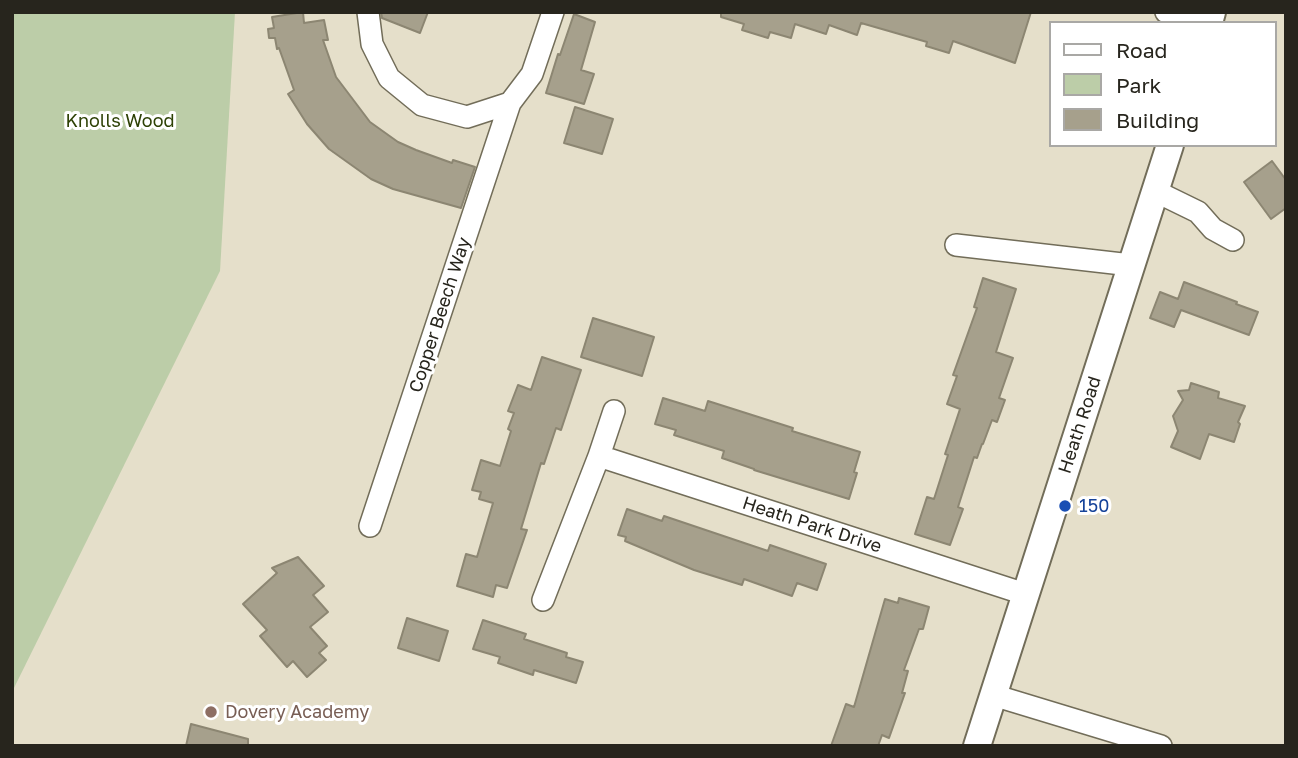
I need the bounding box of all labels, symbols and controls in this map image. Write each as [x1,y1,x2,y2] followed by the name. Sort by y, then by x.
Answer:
[1050,21,1277,147] legend
[1116,37,1167,63] text: Road
[1116,72,1161,98] text: Park
[1116,107,1199,133] text: Building
[65,110,175,132] park label: Knolls Wood
[405,235,475,395] street label: Copper Beech Way
[1054,374,1106,476] street label: Heath Road
[740,492,884,558] street label: Heath Park Drive
[1079,495,1109,517] place label: 150
[1057,498,1073,514] marker: 150
[225,701,369,723] place label: Dovery Academy
[203,704,219,720] marker: Dovery Academy

